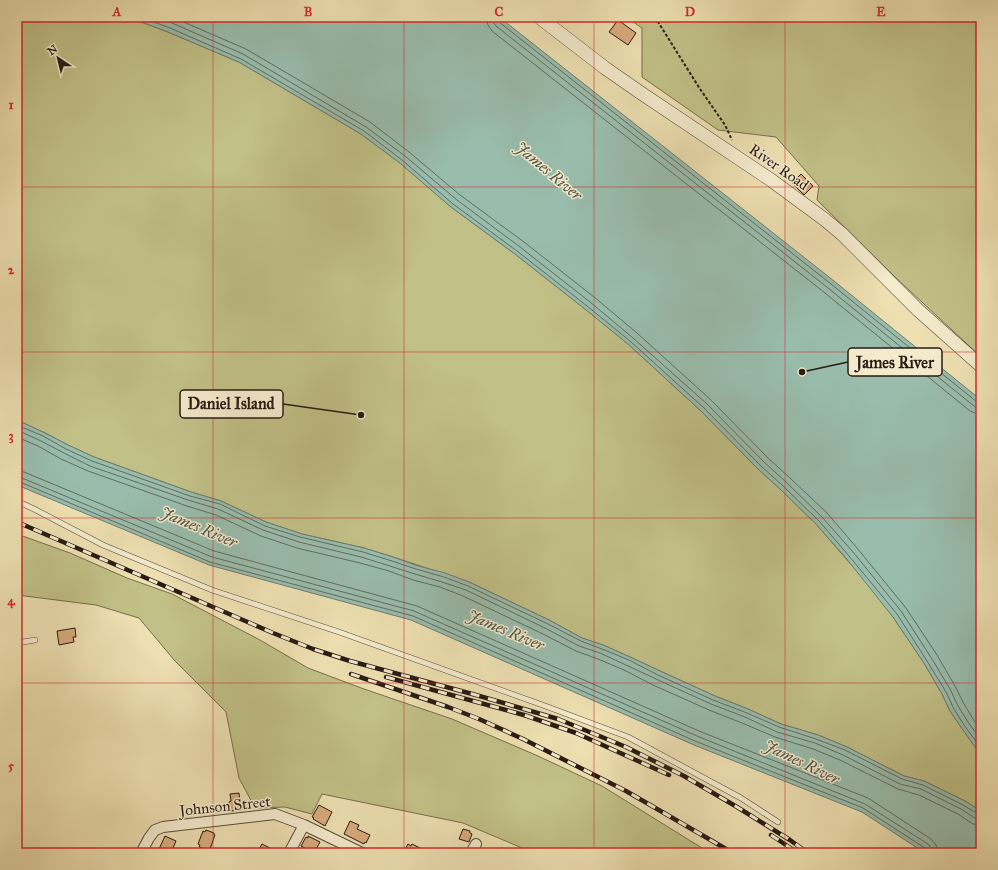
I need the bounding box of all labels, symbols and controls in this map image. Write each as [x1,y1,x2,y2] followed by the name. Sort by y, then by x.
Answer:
[112,4,122,20] text: A
[304,4,313,20] text: B
[495,4,504,20] text: C
[685,4,695,20] text: D
[876,4,886,20] text: E
[38,38,78,78] north arrow
[45,42,61,58] text: N
[8,97,14,113] text: 1
[511,137,587,205] water label: James River
[746,140,813,194] street label: River Road
[8,262,15,278] text: 2
[848,348,942,376] callout: James River
[854,353,935,373] text: James River
[180,390,283,418] callout: Daniel Island
[187,394,276,413] text: Daniel Island
[8,428,14,444] text: 3
[157,502,241,552] water label: James River
[7,593,15,609] text: 4
[464,605,548,655] water label: James River
[760,735,844,789] water label: James River
[8,758,15,774] text: 5
[177,792,272,821] street label: Johnson Street

